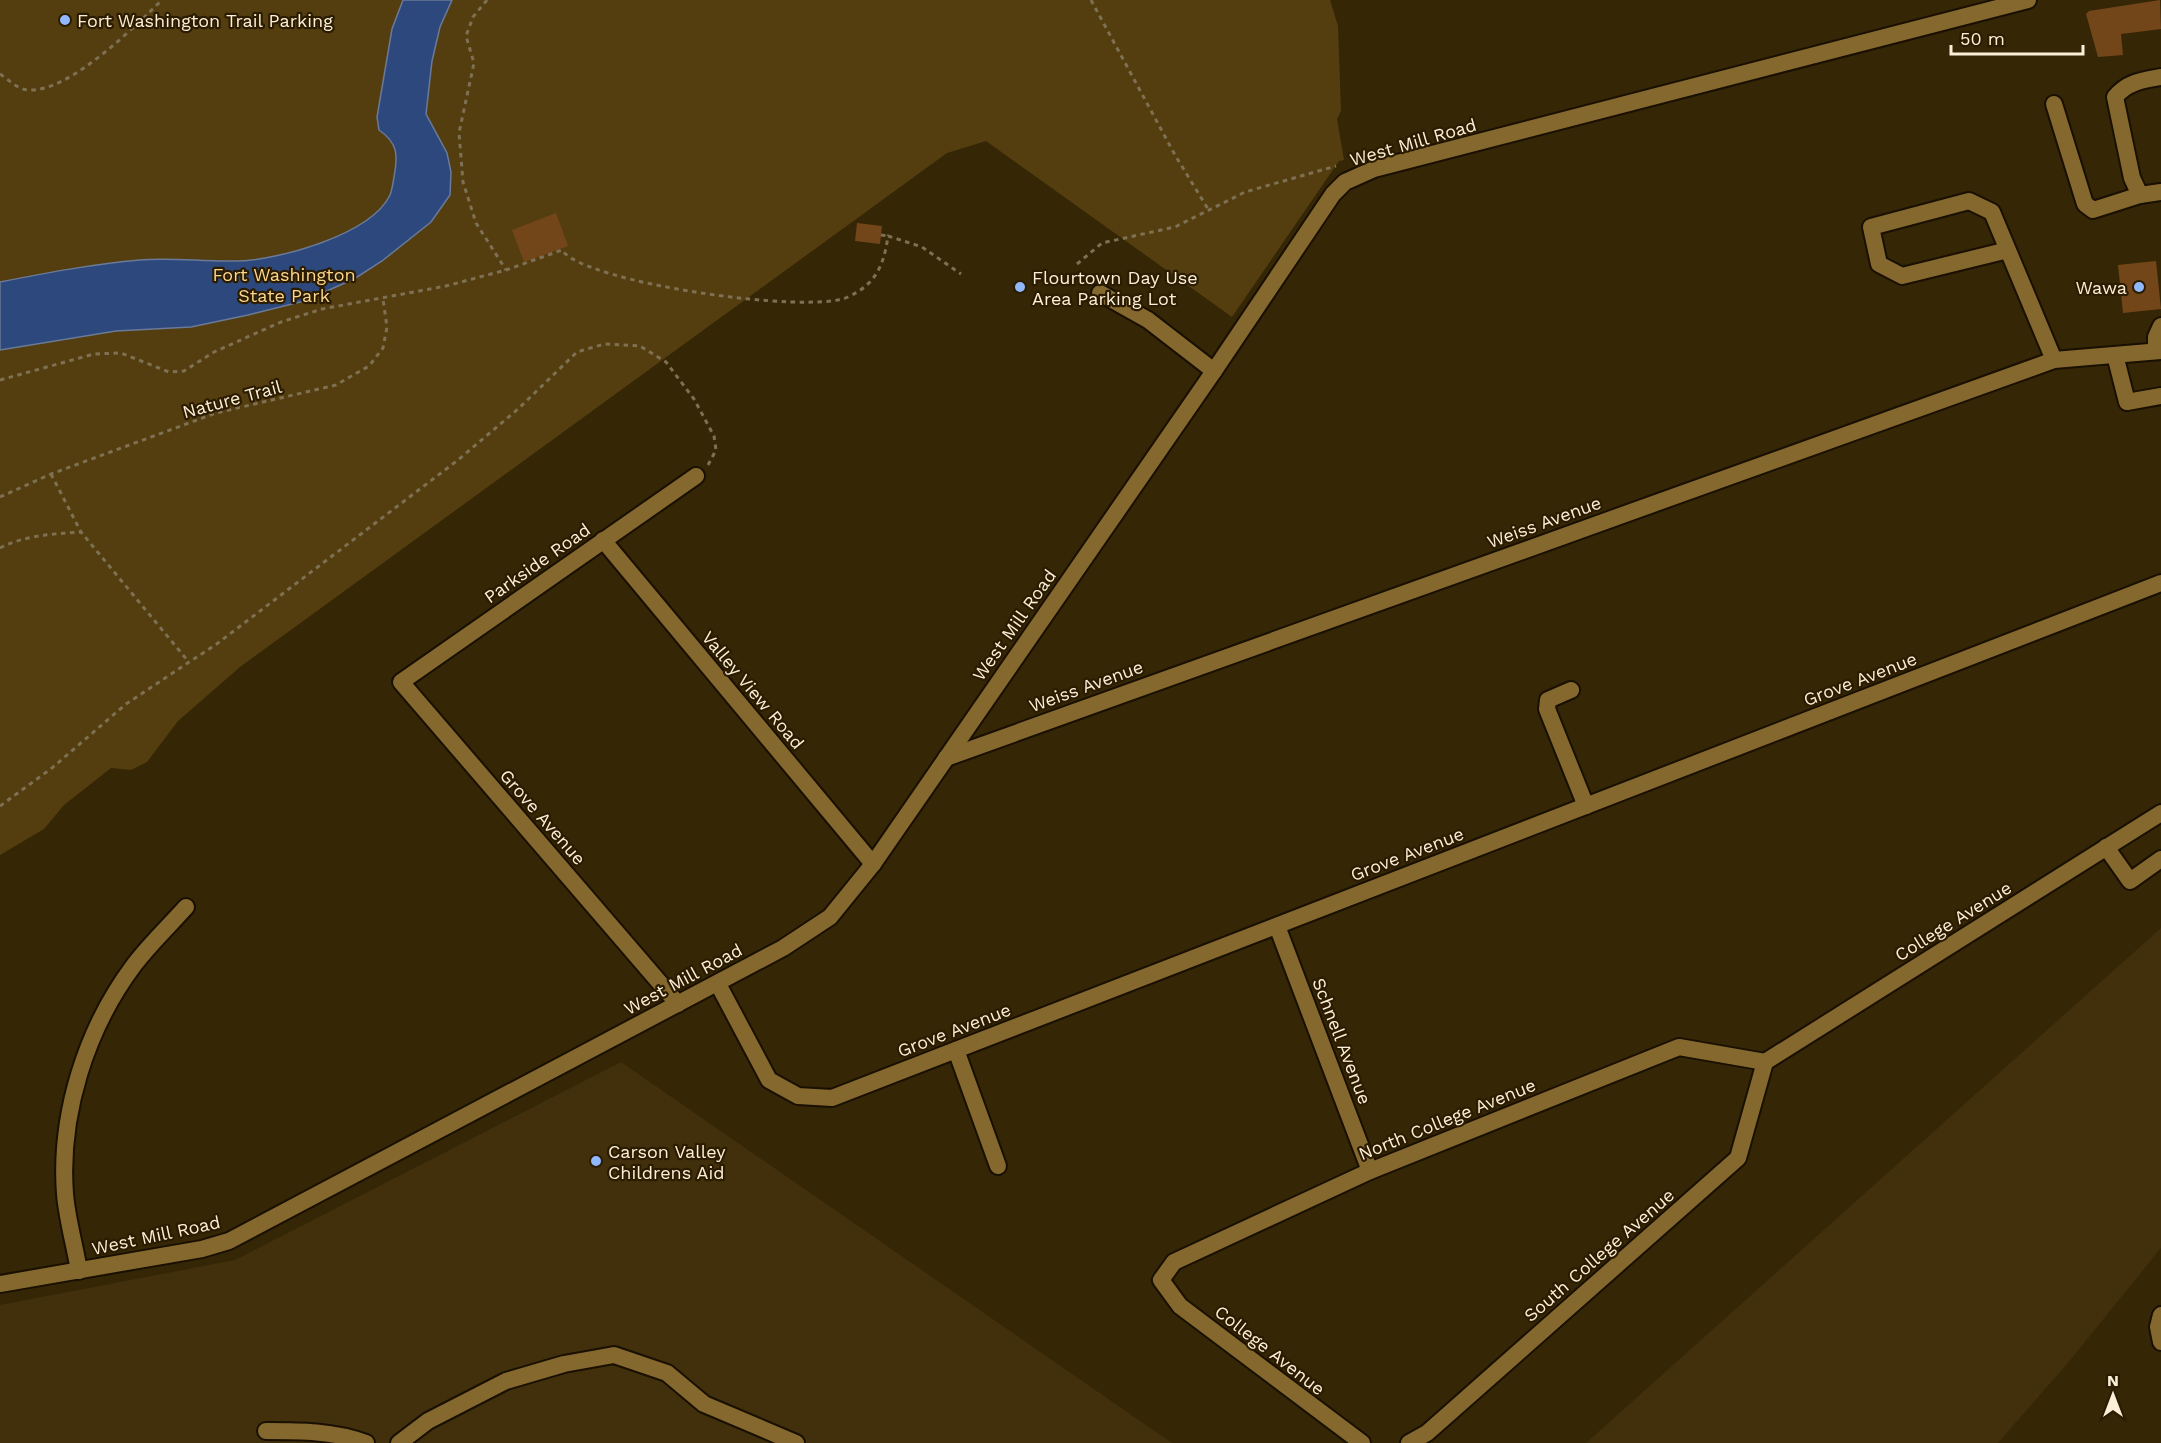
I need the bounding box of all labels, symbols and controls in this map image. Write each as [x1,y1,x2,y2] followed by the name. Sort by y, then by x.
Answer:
[77,10,333,31] place label: Fort Washington Trail Parking
[58,13,72,27] marker: Fort Washington Trail Parking
[1951,18,2083,56] scale bar
[1960,28,2005,49] text: 50 m
[1347,114,1479,170] street label: West Mill Road
[212,264,356,306] park label: Fort Washington State Park
[1032,267,1198,309] place label: Flourtown Day Use Area Parking Lot
[2075,277,2127,298] place label: Wawa
[1013,280,1027,294] marker: Flourtown Day Use Area Parking Lot
[2132,280,2146,294] marker: Wawa
[180,376,284,422] street label: Nature Trail
[1484,492,1604,552] street label: Weiss Avenue
[480,519,594,607] street label: Parkside Road
[968,565,1060,685] street label: West Mill Road
[698,627,808,753] street label: Valley View Road
[1800,648,1920,710] street label: Grove Avenue
[1026,656,1146,716] street label: Weiss Avenue
[496,765,590,869] street label: Grove Avenue
[1347,823,1467,885] street label: Grove Avenue
[1891,877,2015,965] street label: College Avenue
[620,939,746,1019] street label: West Mill Road
[1308,975,1376,1107] street label: Schnell Avenue
[894,999,1014,1061] street label: Grove Avenue
[1355,1074,1539,1164] street label: North College Avenue
[608,1141,726,1183] place label: Carson Valley Childrens Aid
[589,1154,603,1168] marker: Carson Valley Childrens Aid
[1520,1184,1678,1326] street label: South College Avenue
[90,1211,222,1259] street label: West Mill Road
[1211,1301,1329,1399] street label: College Avenue
[2083,1365,2143,1425] north arrow
[2107,1371,2119,1390] text: N

